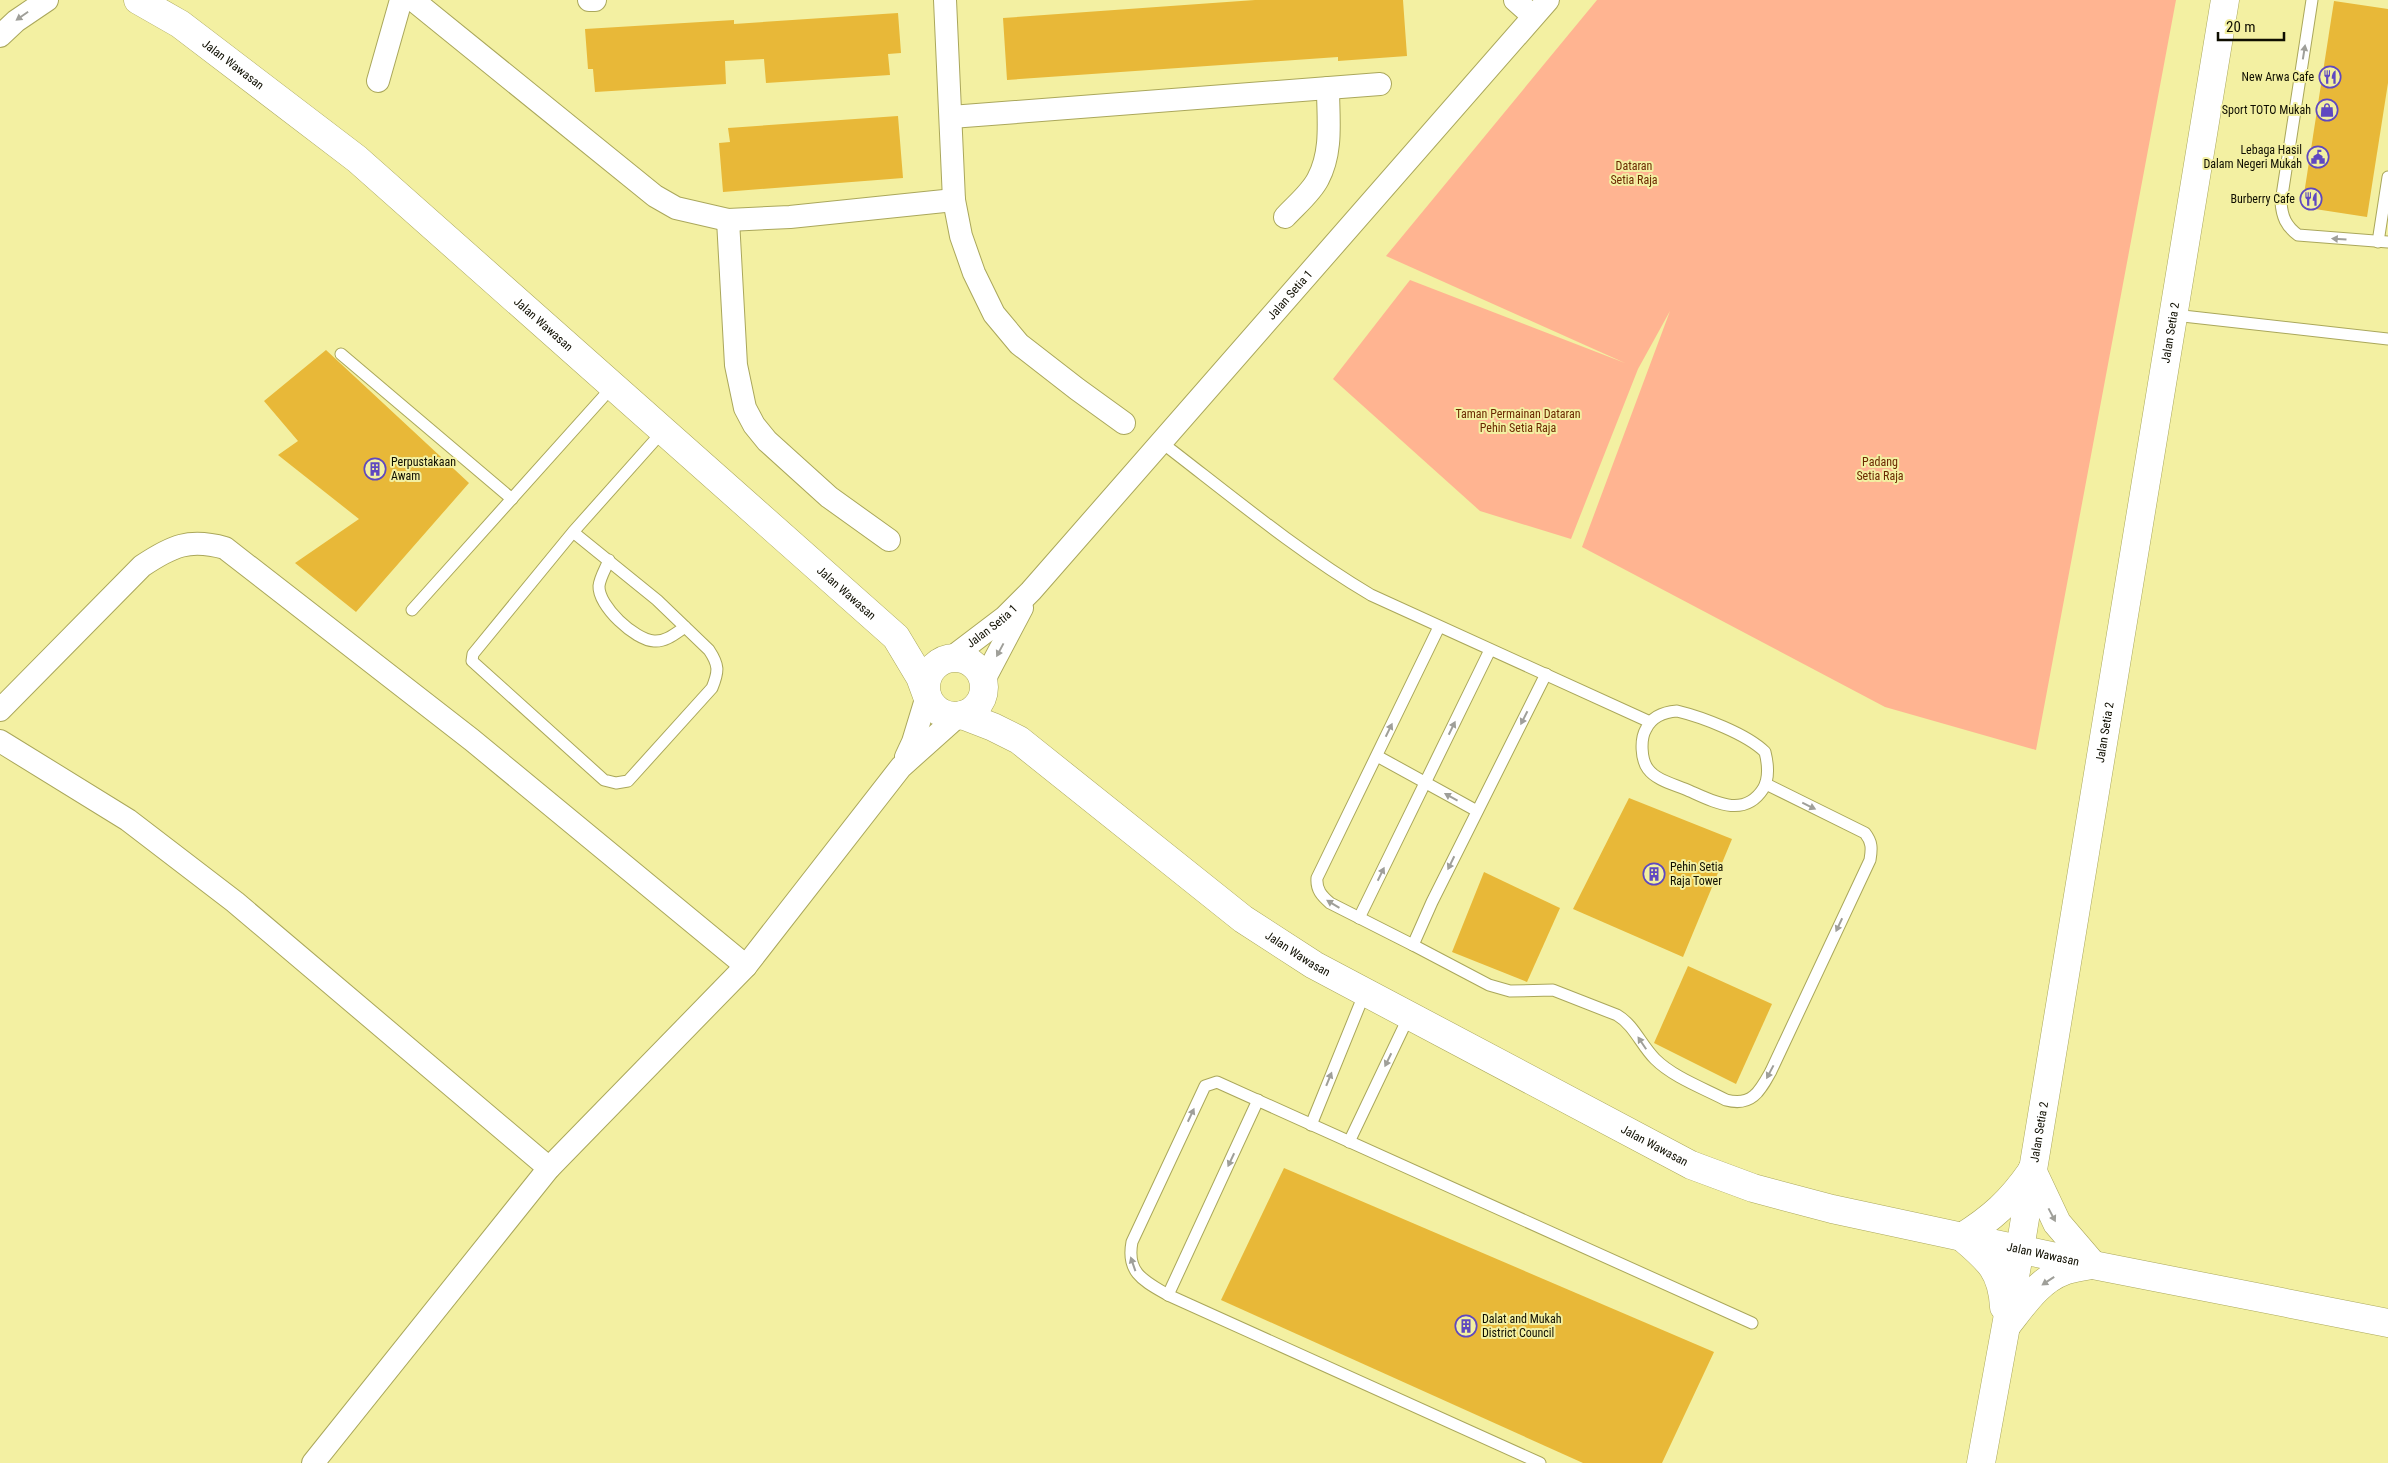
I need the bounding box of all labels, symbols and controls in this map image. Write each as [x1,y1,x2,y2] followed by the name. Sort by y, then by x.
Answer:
[2218,10,2284,42] scale bar
[16,11,29,21] one-way arrow
[2226,18,2256,36] text: 20 m
[199,36,267,93] street label: Jalan Wawasan
[2300,44,2308,60] one-way arrow
[2318,65,2342,89] restaurant icon: New Arwa Cafe
[2242,70,2314,84] place label: New Arwa Cafe
[2315,98,2339,122] shop icon: Sport TOTO Mukah
[2222,103,2311,117] place label: Sport TOTO Mukah
[2204,143,2302,171] place label: Lebaga Hasil Dalam Negeri Mukah
[2306,145,2330,169] public building icon: Lebaga Hasil Dalam Negeri Mukah
[1610,159,1658,187] park label: Dataran Setia Raja
[2299,187,2323,211] restaurant icon: Burberry Cafe
[2230,192,2295,206] place label: Burberry Cafe
[2331,235,2347,243] one-way arrow
[1265,267,1315,323] street label: Jalan Setia 1
[511,294,576,354] street label: Jalan Wawasan
[2159,301,2182,364] street label: Jalan Setia 2
[1455,407,1581,435] park label: Taman Permainan Dataran Pehin Setia Raja
[391,455,456,483] place label: Perpustakaan Awam
[1856,455,1904,483] park label: Padang Setia Raja
[363,457,387,481] building icon: Perpustakaan Awam
[814,563,879,623] street label: Jalan Wawasan
[964,602,1020,651] street label: Jalan Setia 1
[996,643,1004,657] one-way arrow
[2093,701,2117,764] street label: Jalan Setia 2
[1520,711,1528,725] one-way arrow
[1448,721,1456,735] one-way arrow
[1385,723,1393,737] one-way arrow
[1445,792,1458,801] one-way arrow
[1802,802,1817,810] one-way arrow
[1447,856,1455,870] one-way arrow
[1670,860,1723,888] place label: Pehin Setia Raja Tower
[1642,862,1666,886] building icon: Pehin Setia Raja Tower
[1377,867,1385,881] one-way arrow
[1327,899,1340,908] one-way arrow
[1835,918,1843,932] one-way arrow
[1263,928,1333,979] street label: Jalan Wawasan
[1637,1036,1647,1049] one-way arrow
[1384,1053,1392,1067] one-way arrow
[1766,1065,1774,1079] one-way arrow
[1326,1072,1334,1087] one-way arrow
[2027,1101,2051,1163] street label: Jalan Setia 2
[1187,1108,1195,1122] one-way arrow
[1618,1122,1691,1169] street label: Jalan Wawasan
[1226,1153,1234,1167] one-way arrow
[2048,1207,2056,1222] one-way arrow
[2005,1240,2081,1269] street label: Jalan Wawasan
[1129,1256,1137,1271] one-way arrow
[2041,1276,2055,1286] one-way arrow
[1482,1312,1562,1340] place label: Dalat and Mukah District Council
[1454,1314,1478,1338] building icon: Dalat and Mukah District Council

